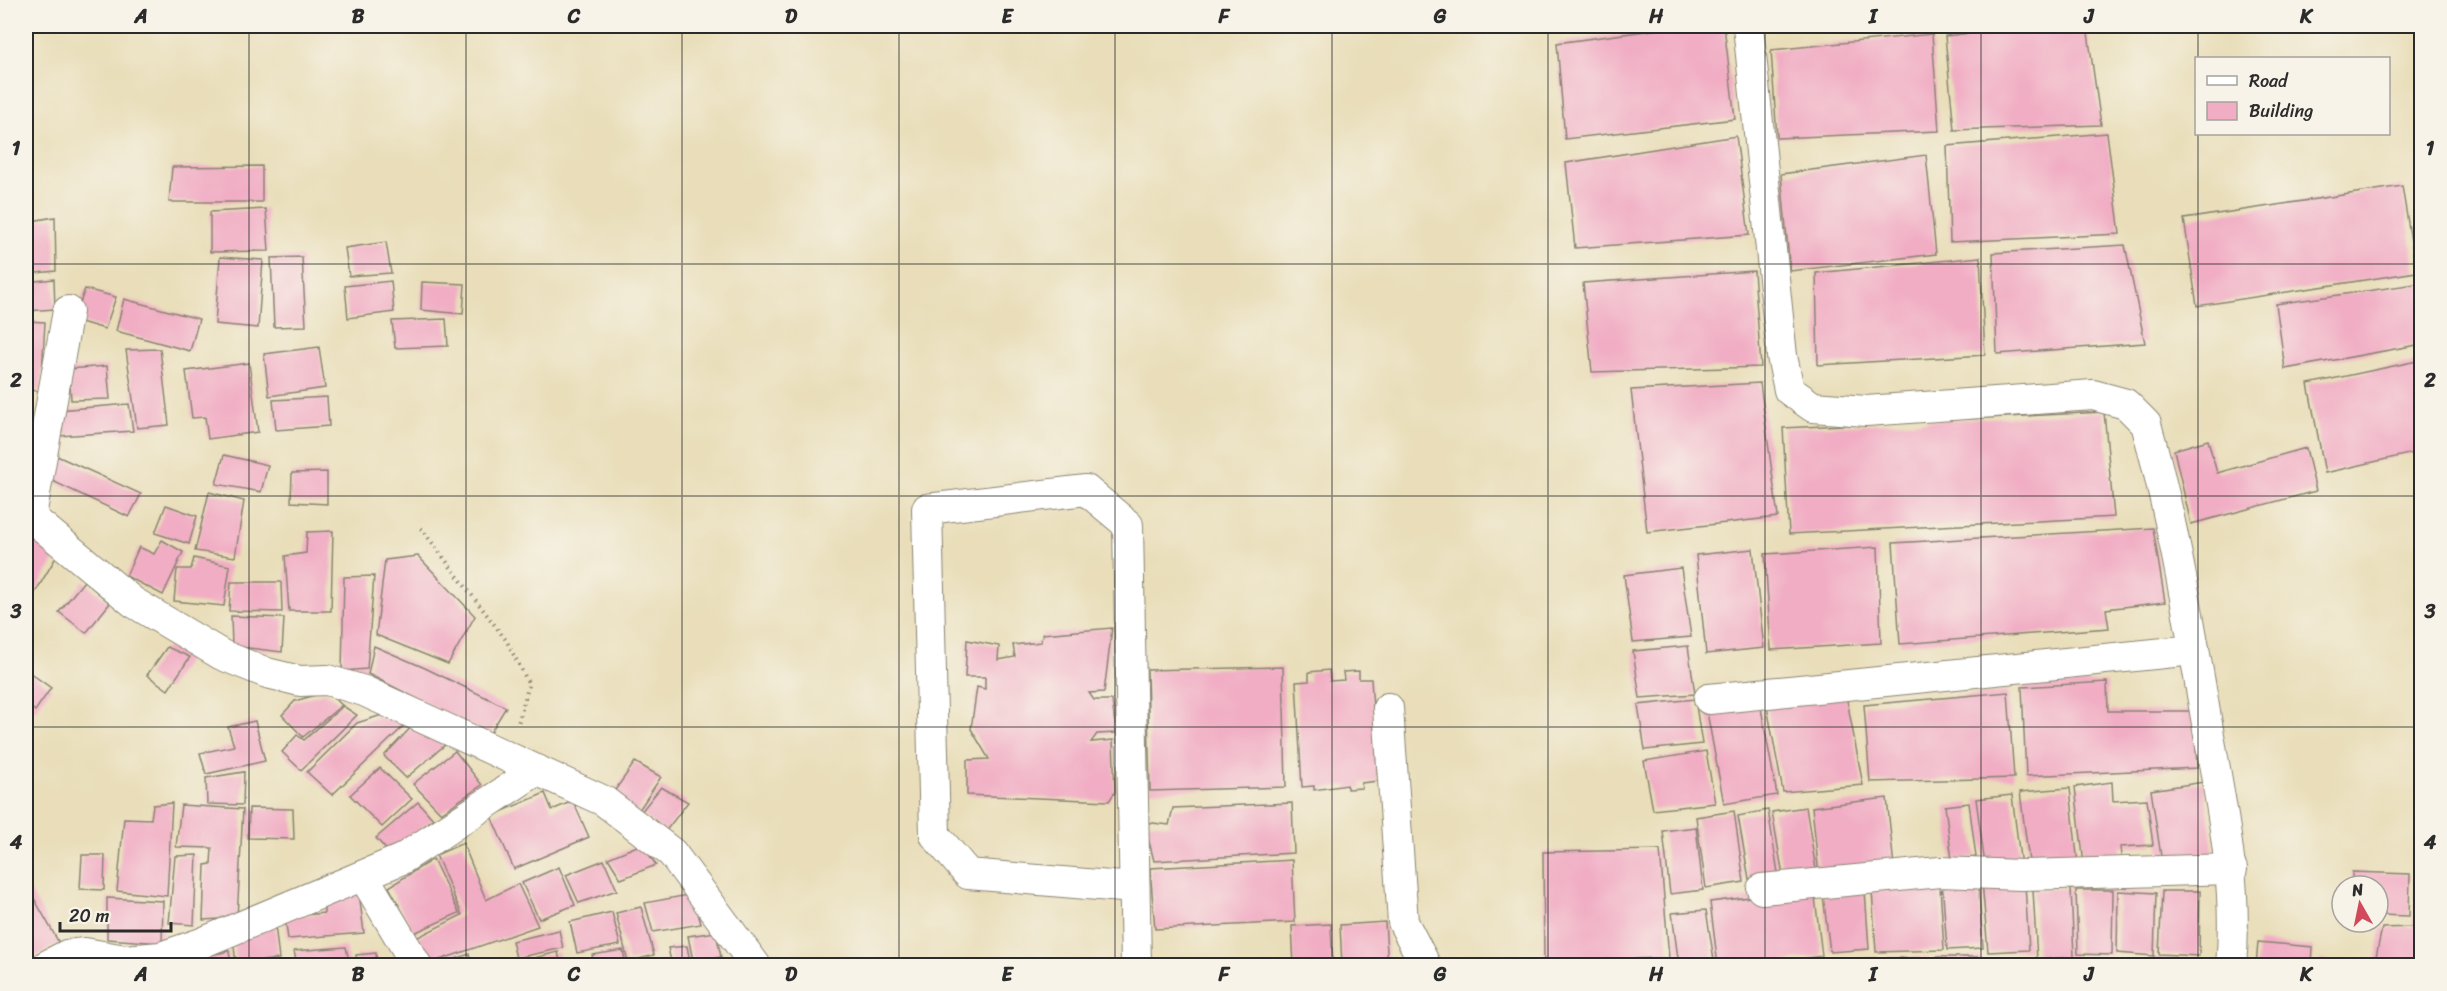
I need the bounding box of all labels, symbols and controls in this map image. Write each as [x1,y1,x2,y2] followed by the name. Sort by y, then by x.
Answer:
[133,0,148,34] text: A
[352,0,365,34] text: B
[567,0,581,34] text: C
[785,0,798,34] text: D
[1001,0,1014,34] text: E
[1218,0,1231,34] text: F
[1433,0,1447,34] text: G
[1648,0,1664,34] text: H
[1868,0,1879,34] text: I
[2083,0,2095,34] text: J
[2299,0,2314,34] text: K
[2195,57,2390,135] legend
[2249,65,2289,97] text: Road
[2249,95,2313,127] text: Building
[12,131,21,166] text: 1
[2426,131,2435,166] text: 1
[9,363,22,398] text: 2
[2423,363,2436,398] text: 2
[10,594,22,629] text: 3
[2424,594,2436,629] text: 3
[9,825,23,860] text: 4
[2423,825,2437,860] text: 4
[2330,874,2390,934] north arrow
[2349,874,2366,905] text: N
[60,895,171,933] scale bar
[69,900,109,932] text: 20 m
[133,957,148,991] text: A
[352,957,365,991] text: B
[567,957,581,991] text: C
[785,957,798,991] text: D
[1001,957,1014,991] text: E
[1218,957,1231,991] text: F
[1433,957,1447,991] text: G
[1648,957,1664,991] text: H
[1868,957,1879,991] text: I
[2083,957,2095,991] text: J
[2299,957,2314,991] text: K

